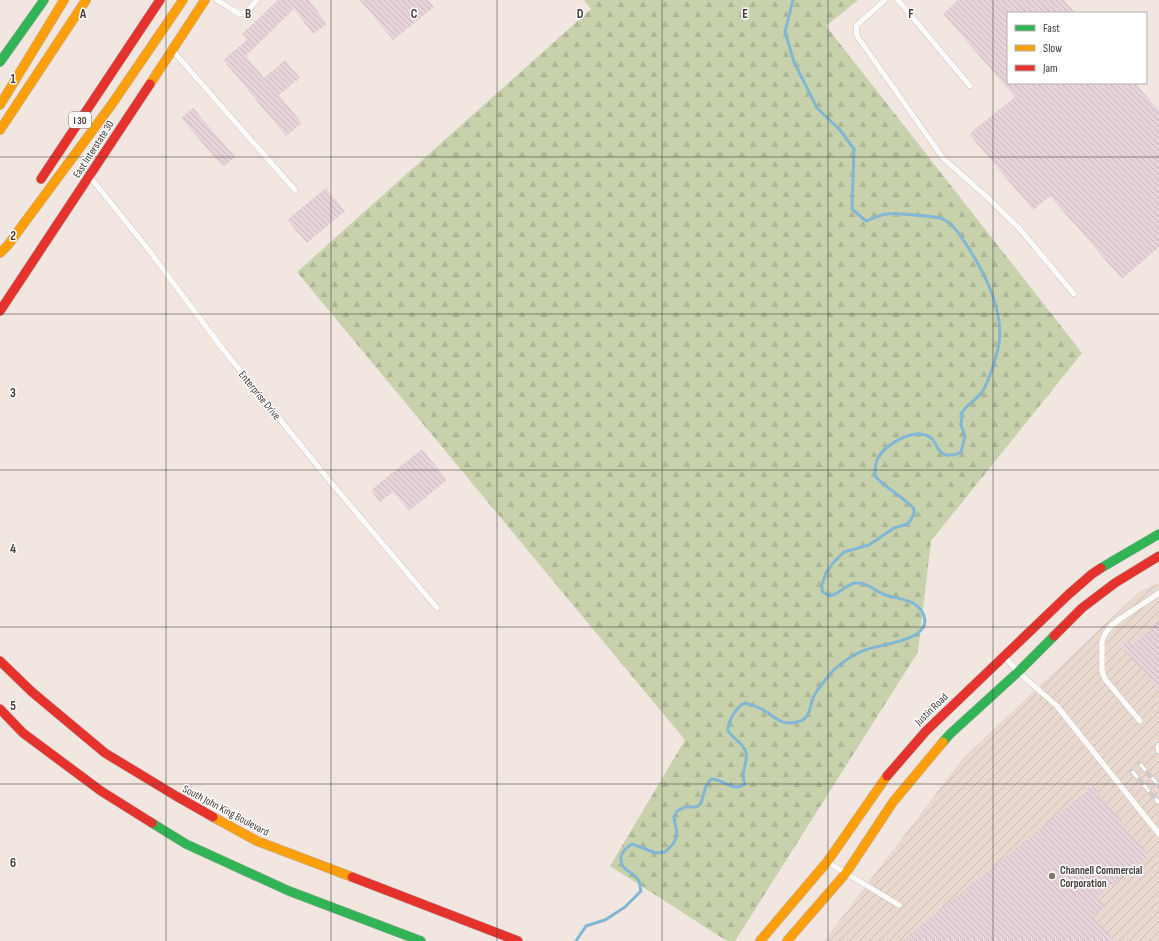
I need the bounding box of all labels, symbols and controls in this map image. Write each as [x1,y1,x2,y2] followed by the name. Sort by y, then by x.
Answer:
[79,6,87,22] text: A
[245,6,251,22] text: B
[411,6,418,22] text: C
[577,6,584,22] text: D
[742,6,748,22] text: E
[908,6,914,22] text: F
[1007,12,1147,84] legend
[1043,21,1060,36] text: Fast
[1043,41,1062,56] text: Slow
[1042,61,1058,76] text: Jam
[10,71,16,87] text: 1
[69,112,91,128] road number: I 30
[70,118,117,180] street label: East Interstate 30
[10,228,16,244] text: 2
[236,368,283,422] street label: Enterprise Drive
[10,385,16,401] text: 3
[10,541,16,557] text: 4
[911,690,951,729] street label: Justin Road
[10,698,16,714] text: 5
[180,782,272,839] street label: South John King Boulevard
[10,855,16,871] text: 6
[1060,864,1142,890] place label: Channell Commercial Corporation
[1047,871,1057,881] marker: Channell Commercial Corporation

